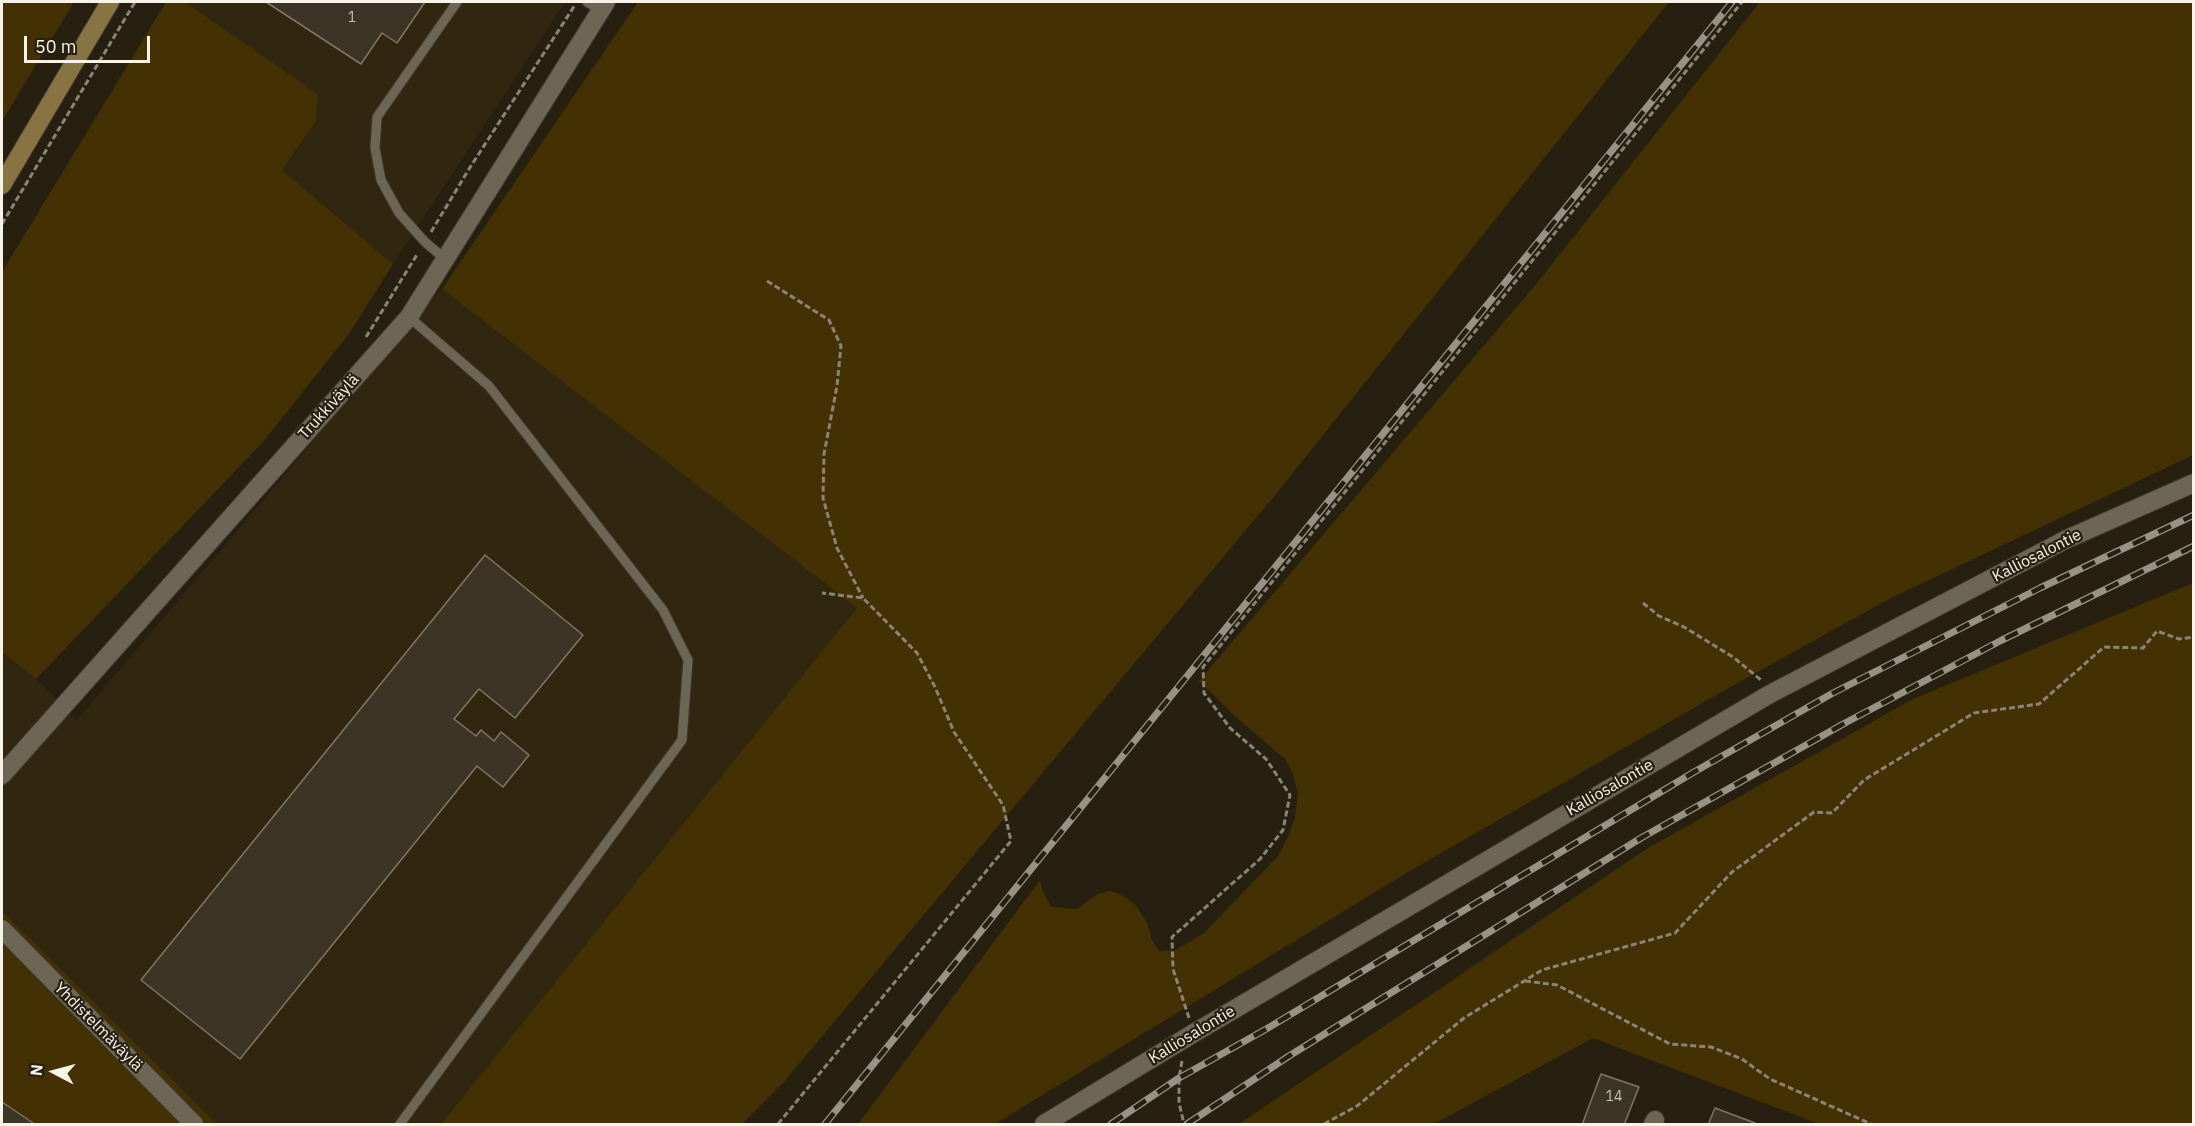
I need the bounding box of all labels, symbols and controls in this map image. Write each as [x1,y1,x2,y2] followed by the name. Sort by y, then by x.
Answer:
[348,10,356,26] house number: 1
[27,24,153,62] scale bar
[35,35,77,58] text: 50 m
[295,370,363,444] street label: Trukkiväylä
[1989,525,2085,587] street label: Kalliosalontie
[1563,755,1657,821] street label: Kalliosalontie
[50,979,146,1075] street label: Yhdistelmäväylä
[1145,1002,1239,1068] street label: Kalliosalontie
[24,1042,84,1102] north arrow
[26,1063,47,1077] text: N
[1606,1089,1622,1105] house number: 14

